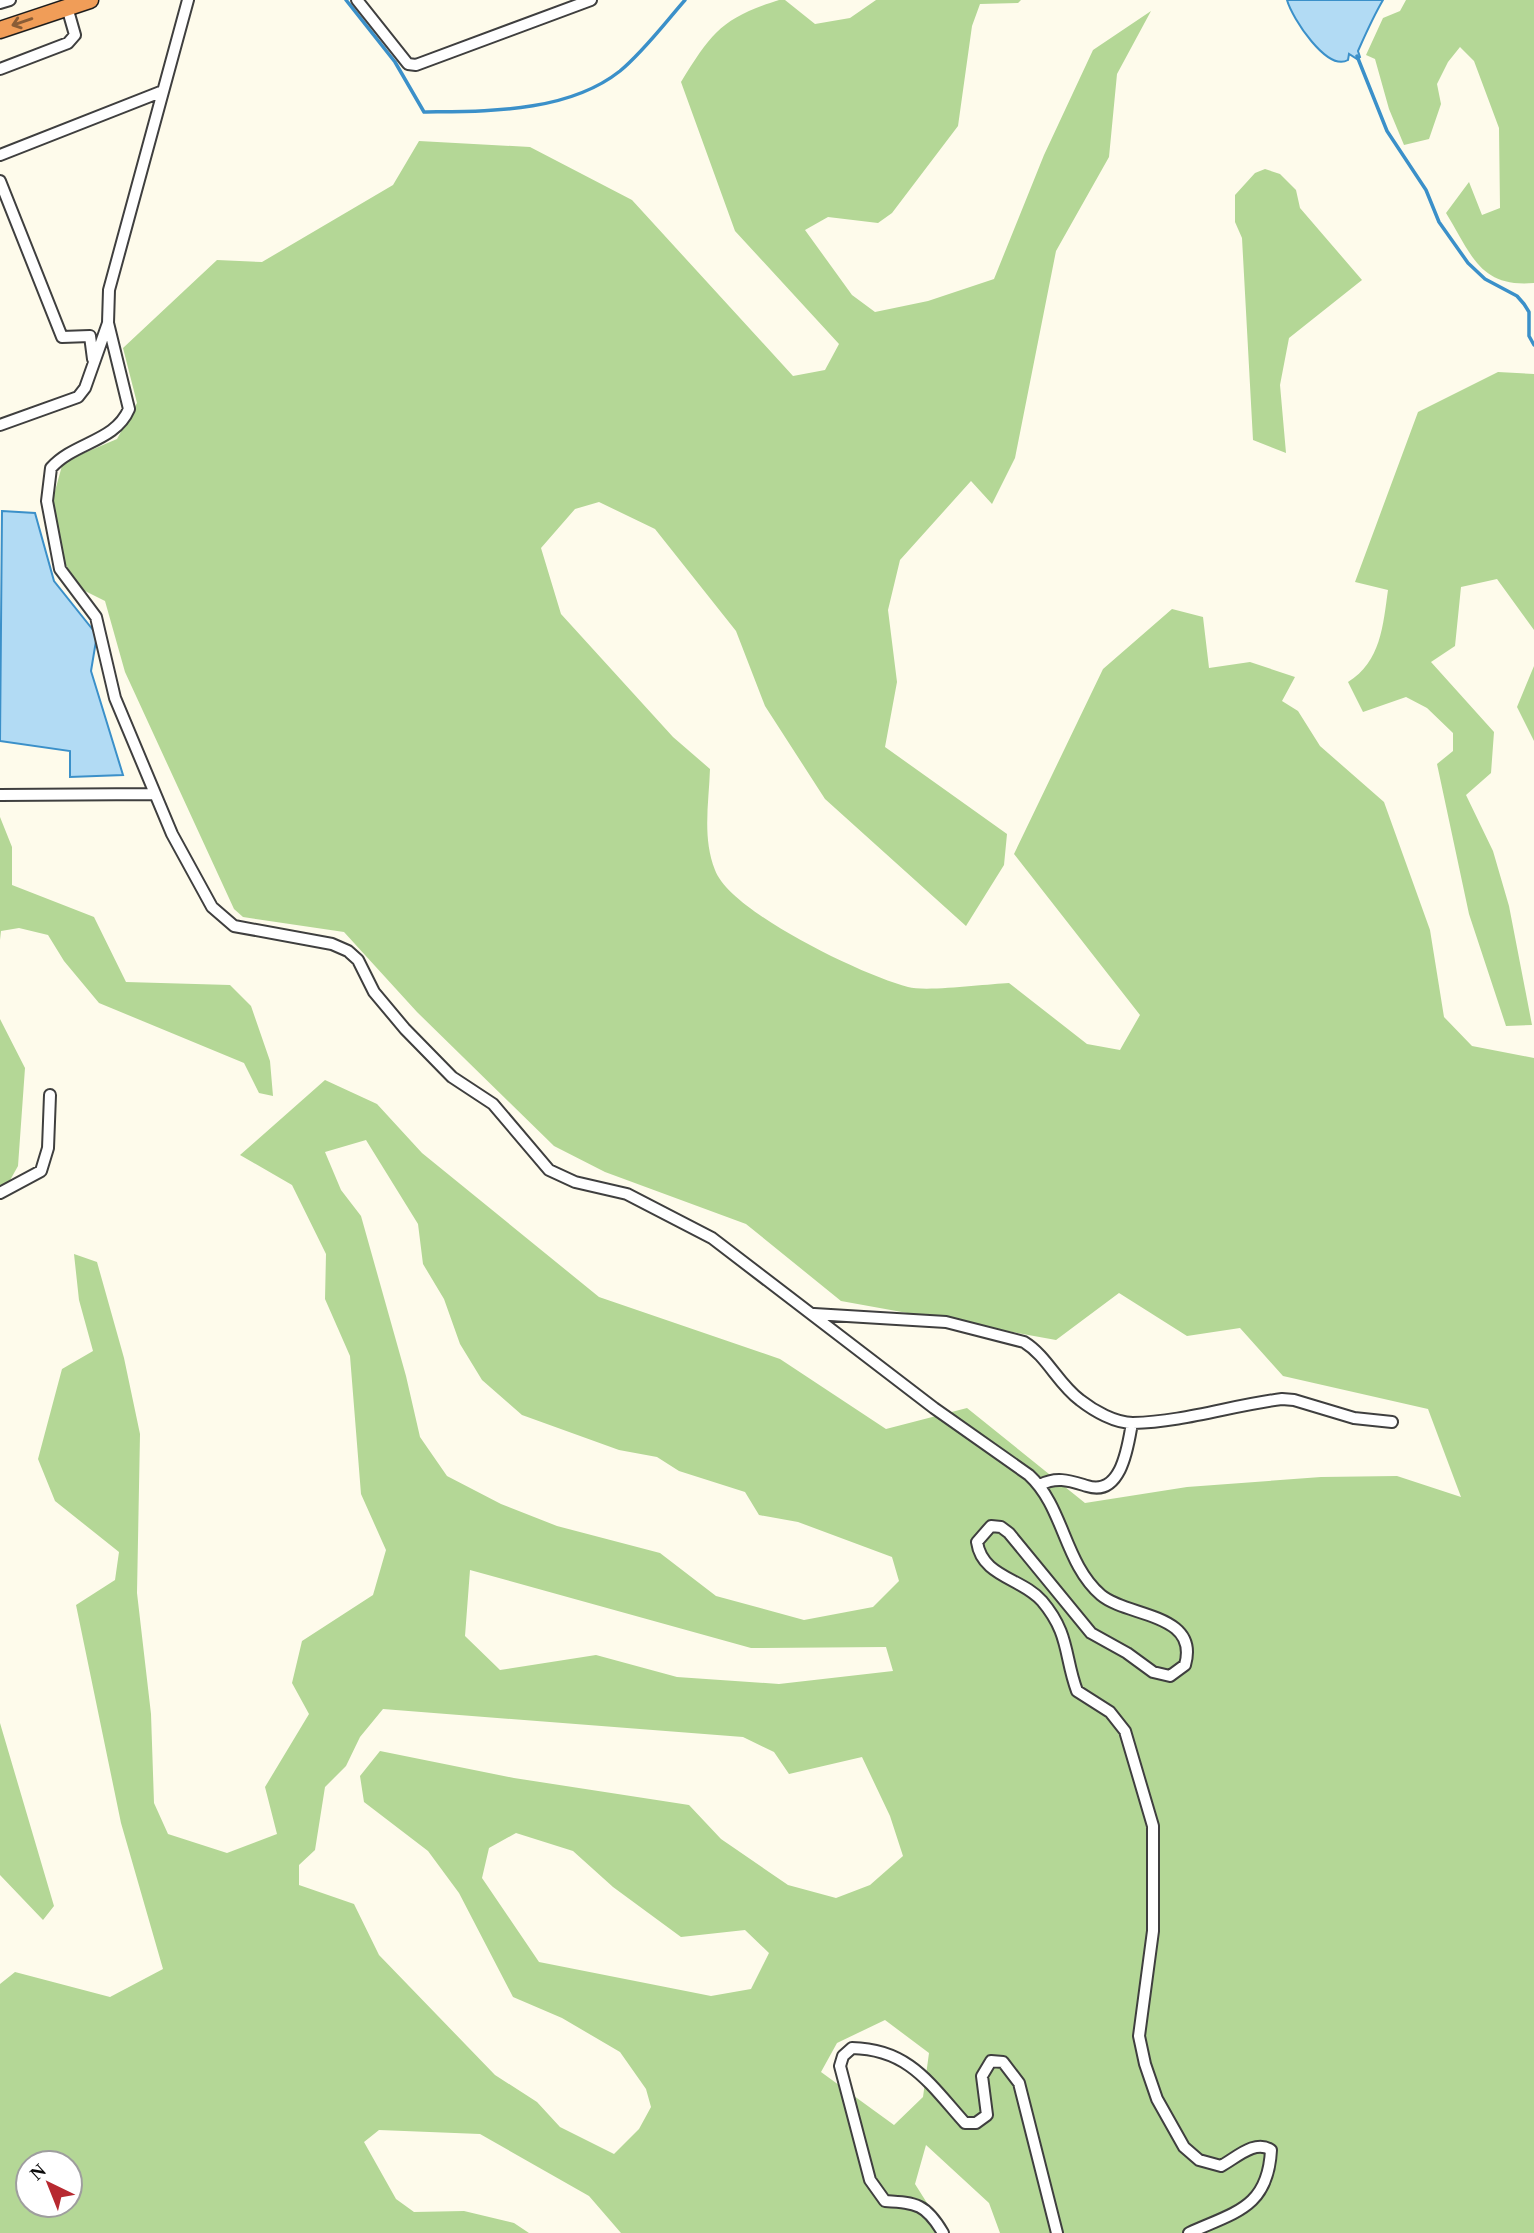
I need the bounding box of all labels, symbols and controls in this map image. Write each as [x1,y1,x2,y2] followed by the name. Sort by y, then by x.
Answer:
[11,17,33,29] one-way arrow
[14,2149,84,2219] north arrow
[26,2159,50,2184] text: N

